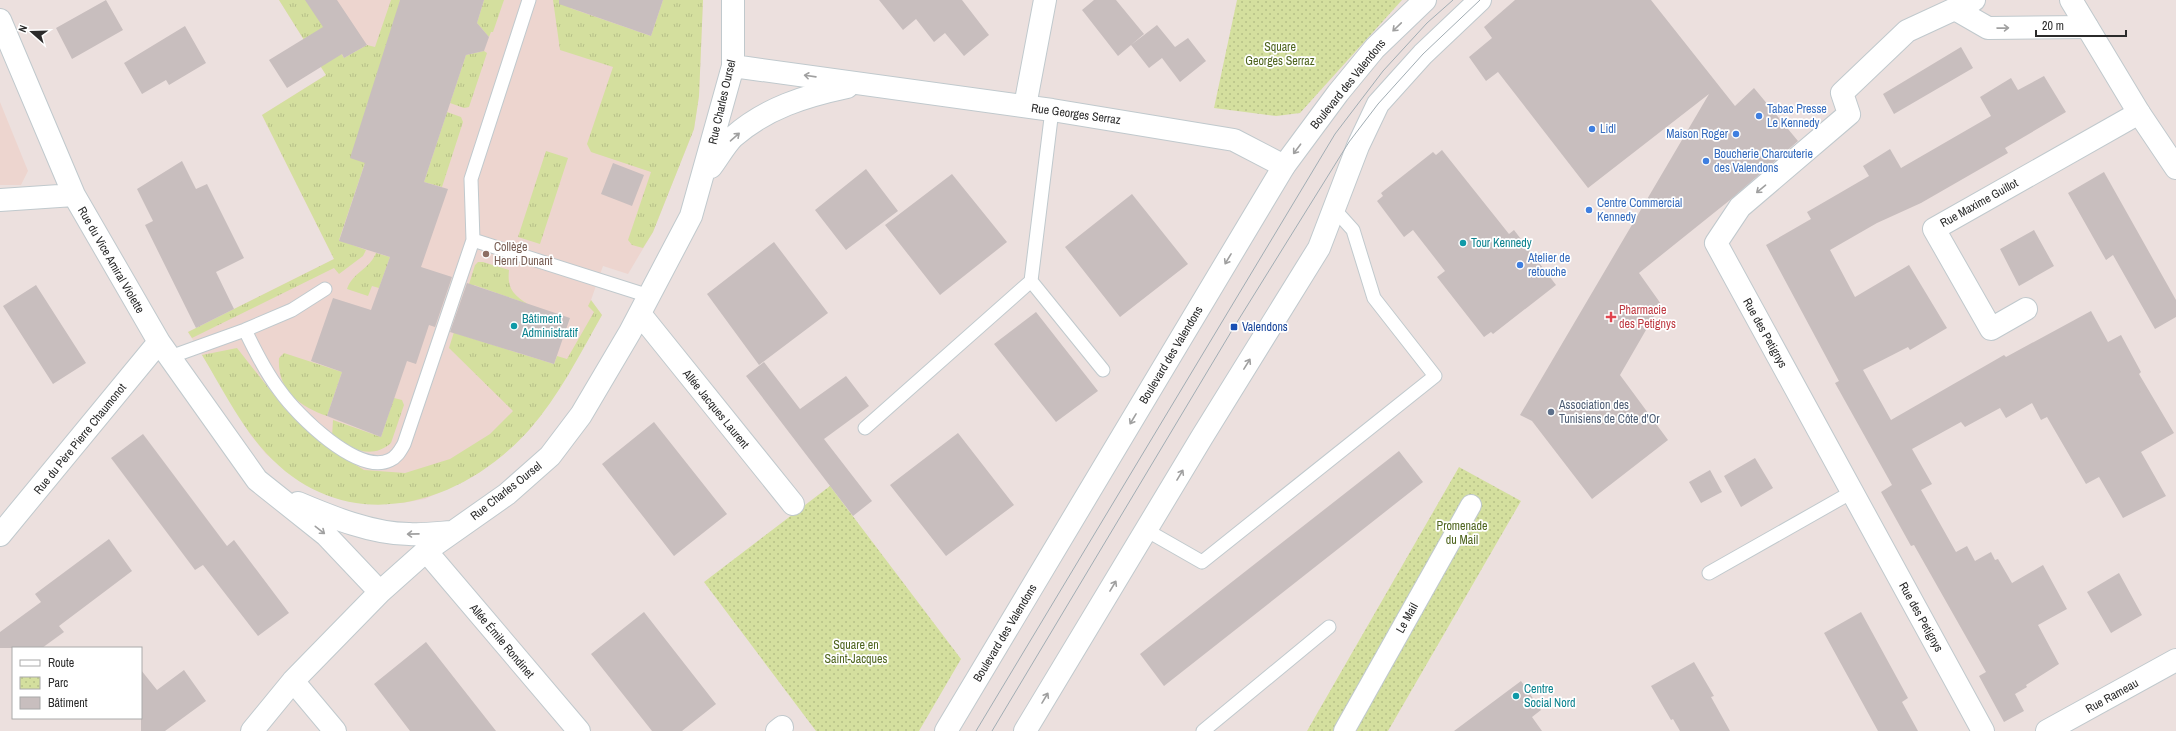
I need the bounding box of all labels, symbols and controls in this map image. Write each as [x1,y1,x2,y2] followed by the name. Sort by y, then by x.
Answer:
[12,12,52,52] north arrow
[2036,12,2126,38] scale bar
[2042,18,2064,34] text: 20 m
[1392,22,1402,32] one-way arrow
[15,23,30,34] text: N
[1996,24,2009,32] one-way arrow
[1307,36,1389,132] street label: Boulevard des Valendons
[1245,39,1315,69] park label: Square Georges Serraz
[704,58,740,146] street label: Rue Charles Oursel
[804,72,817,80] one-way arrow
[1030,100,1122,128] street label: Rue Georges Serraz
[1767,101,1827,131] place label: Tabac Presse Le Kennedy
[1754,111,1764,121] marker: Tabac Presse Le Kennedy
[1600,121,1616,137] place label: Lidl
[1587,124,1597,134] marker: Lidl
[1666,126,1729,142] place label: Maison Roger
[1731,129,1741,139] marker: Maison Roger
[730,132,740,142] one-way arrow
[1292,143,1301,154] one-way arrow
[1714,146,1813,176] place label: Boucherie Charcuterie des Valendons
[1701,156,1711,166] marker: Boucherie Charcuterie des Valendons
[1937,175,2021,231] street label: Rue Maxime Guillot
[1756,184,1766,193] one-way arrow
[1597,195,1682,225] place label: Centre Commercial Kennedy
[74,204,148,316] street label: Rue du Vice Amiral Violette
[1584,205,1594,215] marker: Centre Commercial Kennedy
[1471,235,1532,251] place label: Tour Kennedy
[1458,238,1468,248] marker: Tour Kennedy
[494,239,553,269] place label: Collège Henri Dunant
[481,249,491,259] marker: Collège Henri Dunant
[1527,250,1570,280] place label: Atelier de retouche
[1224,253,1232,265] one-way arrow
[1515,260,1525,270] marker: Atelier de retouche
[1739,295,1791,371] street label: Rue des Petignys
[1619,302,1676,332] place label: Pharmacie des Petignys
[1135,303,1207,407] street label: Boulevard des Valendons
[521,311,578,341] place label: Bâtiment Administratif
[1606,312,1616,322] marker: Pharmacie des Petignys
[1242,319,1288,335] place label: Valendons
[509,321,519,331] marker: Bâtiment Administratif
[1229,322,1239,332] marker: Valendons
[1244,358,1252,370] one-way arrow
[679,365,753,452] street label: Allée Jacques Laurent
[30,380,130,498] street label: Rue du Père Pierre Chaumonot
[1558,397,1660,427] place label: Association des Tunisiens de Côte d'Or
[1546,407,1556,417] marker: Association des Tunisiens de Côte d'Or
[1129,413,1137,425] one-way arrow
[467,458,545,524] street label: Rue Charles Oursel
[1176,469,1184,481] one-way arrow
[1437,518,1487,548] park label: Promenade du Mail
[315,526,326,535] one-way arrow
[407,530,420,538] one-way arrow
[1895,579,1947,655] street label: Rue des Petignys
[1109,580,1117,592] one-way arrow
[969,581,1041,685] street label: Boulevard des Valendons
[466,600,538,682] street label: Allée Émile Rondinet
[1392,600,1422,636] street label: Le Mail
[825,637,888,667] park label: Square en Saint-Jacques
[12,647,142,719] legend
[48,655,74,671] text: Route
[48,675,68,691] text: Parc
[2083,675,2141,717] street label: Rue Rameau
[1524,681,1575,711] place label: Centre Social Nord
[1511,691,1521,701] marker: Centre Social Nord
[1042,692,1050,704] one-way arrow
[48,695,88,711] text: Bâtiment

